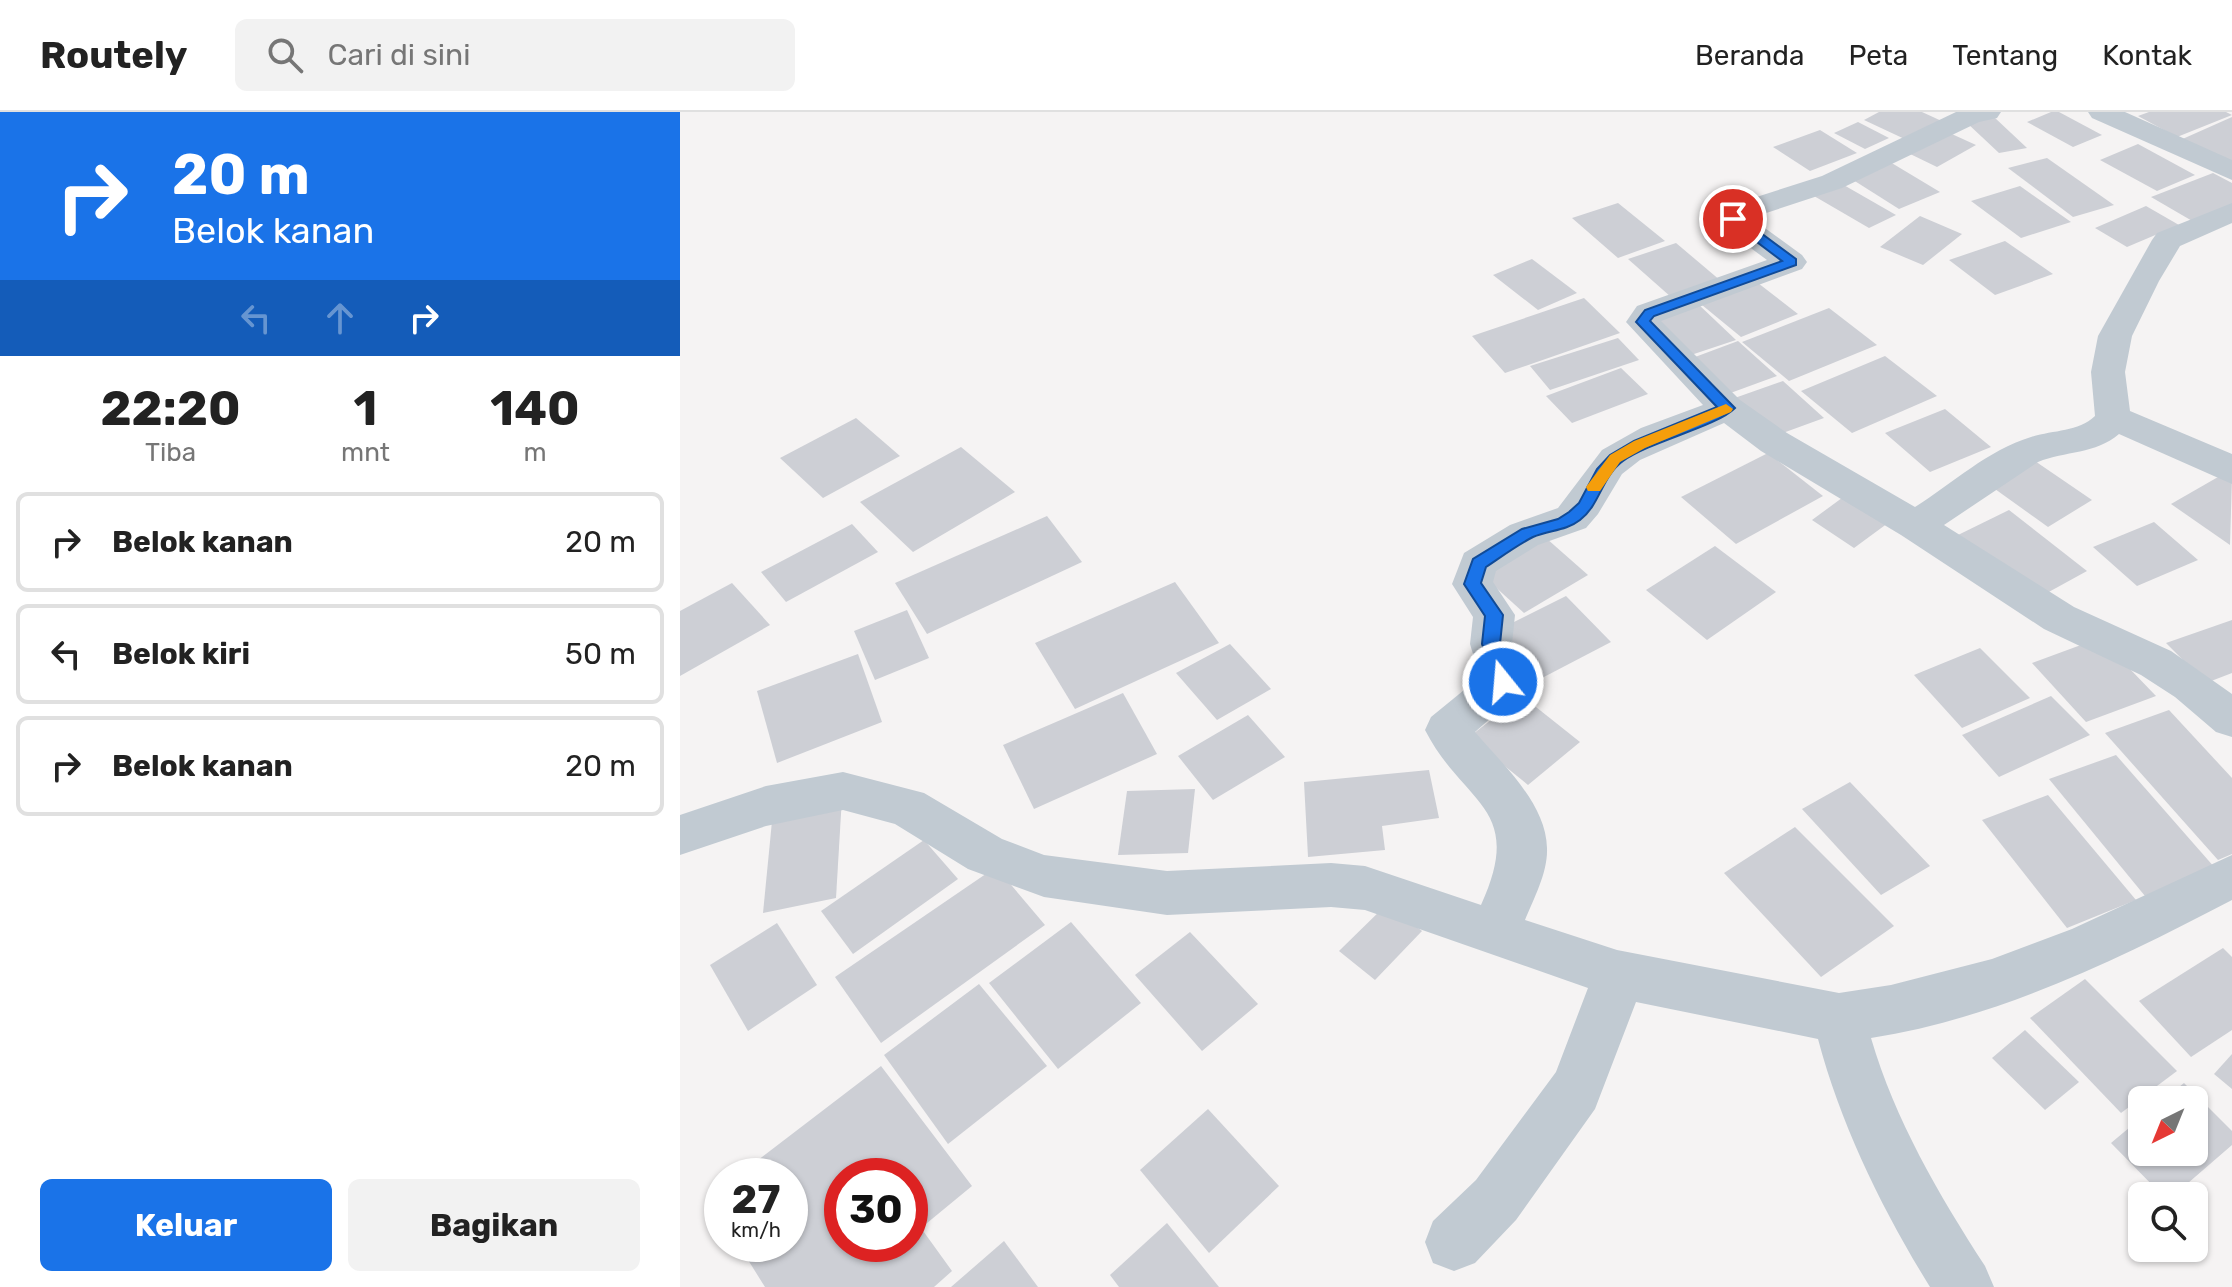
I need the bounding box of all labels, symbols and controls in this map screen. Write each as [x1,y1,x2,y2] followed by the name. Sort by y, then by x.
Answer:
[235,19,795,91] search box
[40,32,187,78] text: Routely
[263,33,307,77] icon: search
[327,37,470,73] text: Cari di sini
[1695,39,1804,72] text: Beranda
[1848,39,1908,72] text: Peta
[1952,39,2058,72] text: Tentang
[2102,39,2192,72] text: Kontak
[172,142,310,208] text: 20 m
[40,144,144,248] icon: right
[1699,185,1767,253] pin
[1711,197,1755,241] icon: arrive
[172,209,374,252] text: Belok kanan
[234,296,278,340] icon: left
[318,296,362,340] icon: ahead
[402,296,446,340] icon: right
[100,380,241,437] text: 22:20
[354,380,377,437] text: 1
[490,380,580,437] text: 140
[145,437,196,468] text: Tiba
[341,437,390,468] text: mnt
[523,437,547,468] text: m
[44,520,88,564] icon: right
[112,524,293,560] text: Belok kanan
[565,524,636,560] text: 20 m
[44,632,88,676] icon: left
[112,636,250,672] text: Belok kiri
[565,636,636,672] text: 50 m
[1461,640,1545,724] position arrow
[44,744,88,788] icon: right
[112,748,293,784] text: Belok kanan
[565,748,636,784] text: 20 m
[2128,1086,2208,1166] north arrow
[2128,1086,2208,1262] map controls
[824,1158,928,1262] speed limit sign: 30
[732,1176,780,1223] text: 27
[40,1179,332,1271] button: Keluar
[348,1179,640,1271] button: Bagikan
[2128,1182,2208,1262] button: search
[731,1218,781,1242] text: km/h

